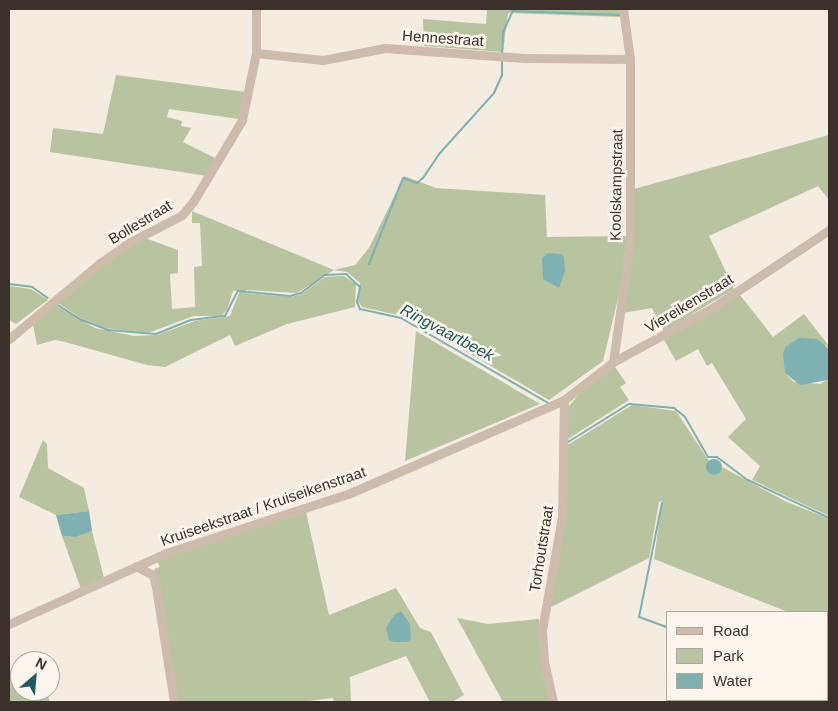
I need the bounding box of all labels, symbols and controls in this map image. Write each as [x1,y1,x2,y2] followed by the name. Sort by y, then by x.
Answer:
[402,26,484,50] street label: Hennestraat
[606,129,626,241] street label: Koolskampstraat
[105,196,175,248] street label: Bollestraat
[642,270,736,336] street label: Viereikenstraat
[397,300,497,366] water label: Ringvaartbeek
[158,462,368,550] street label: Kruiseekstraat / Kruiseikenstraat
[525,504,557,594] street label: Torhoutstraat
[666,611,828,701] legend
[713,622,749,639] text: Road
[713,647,744,664] text: Park
[10,651,60,701] north arrow
[33,654,49,673] text: N
[713,672,752,689] text: Water

